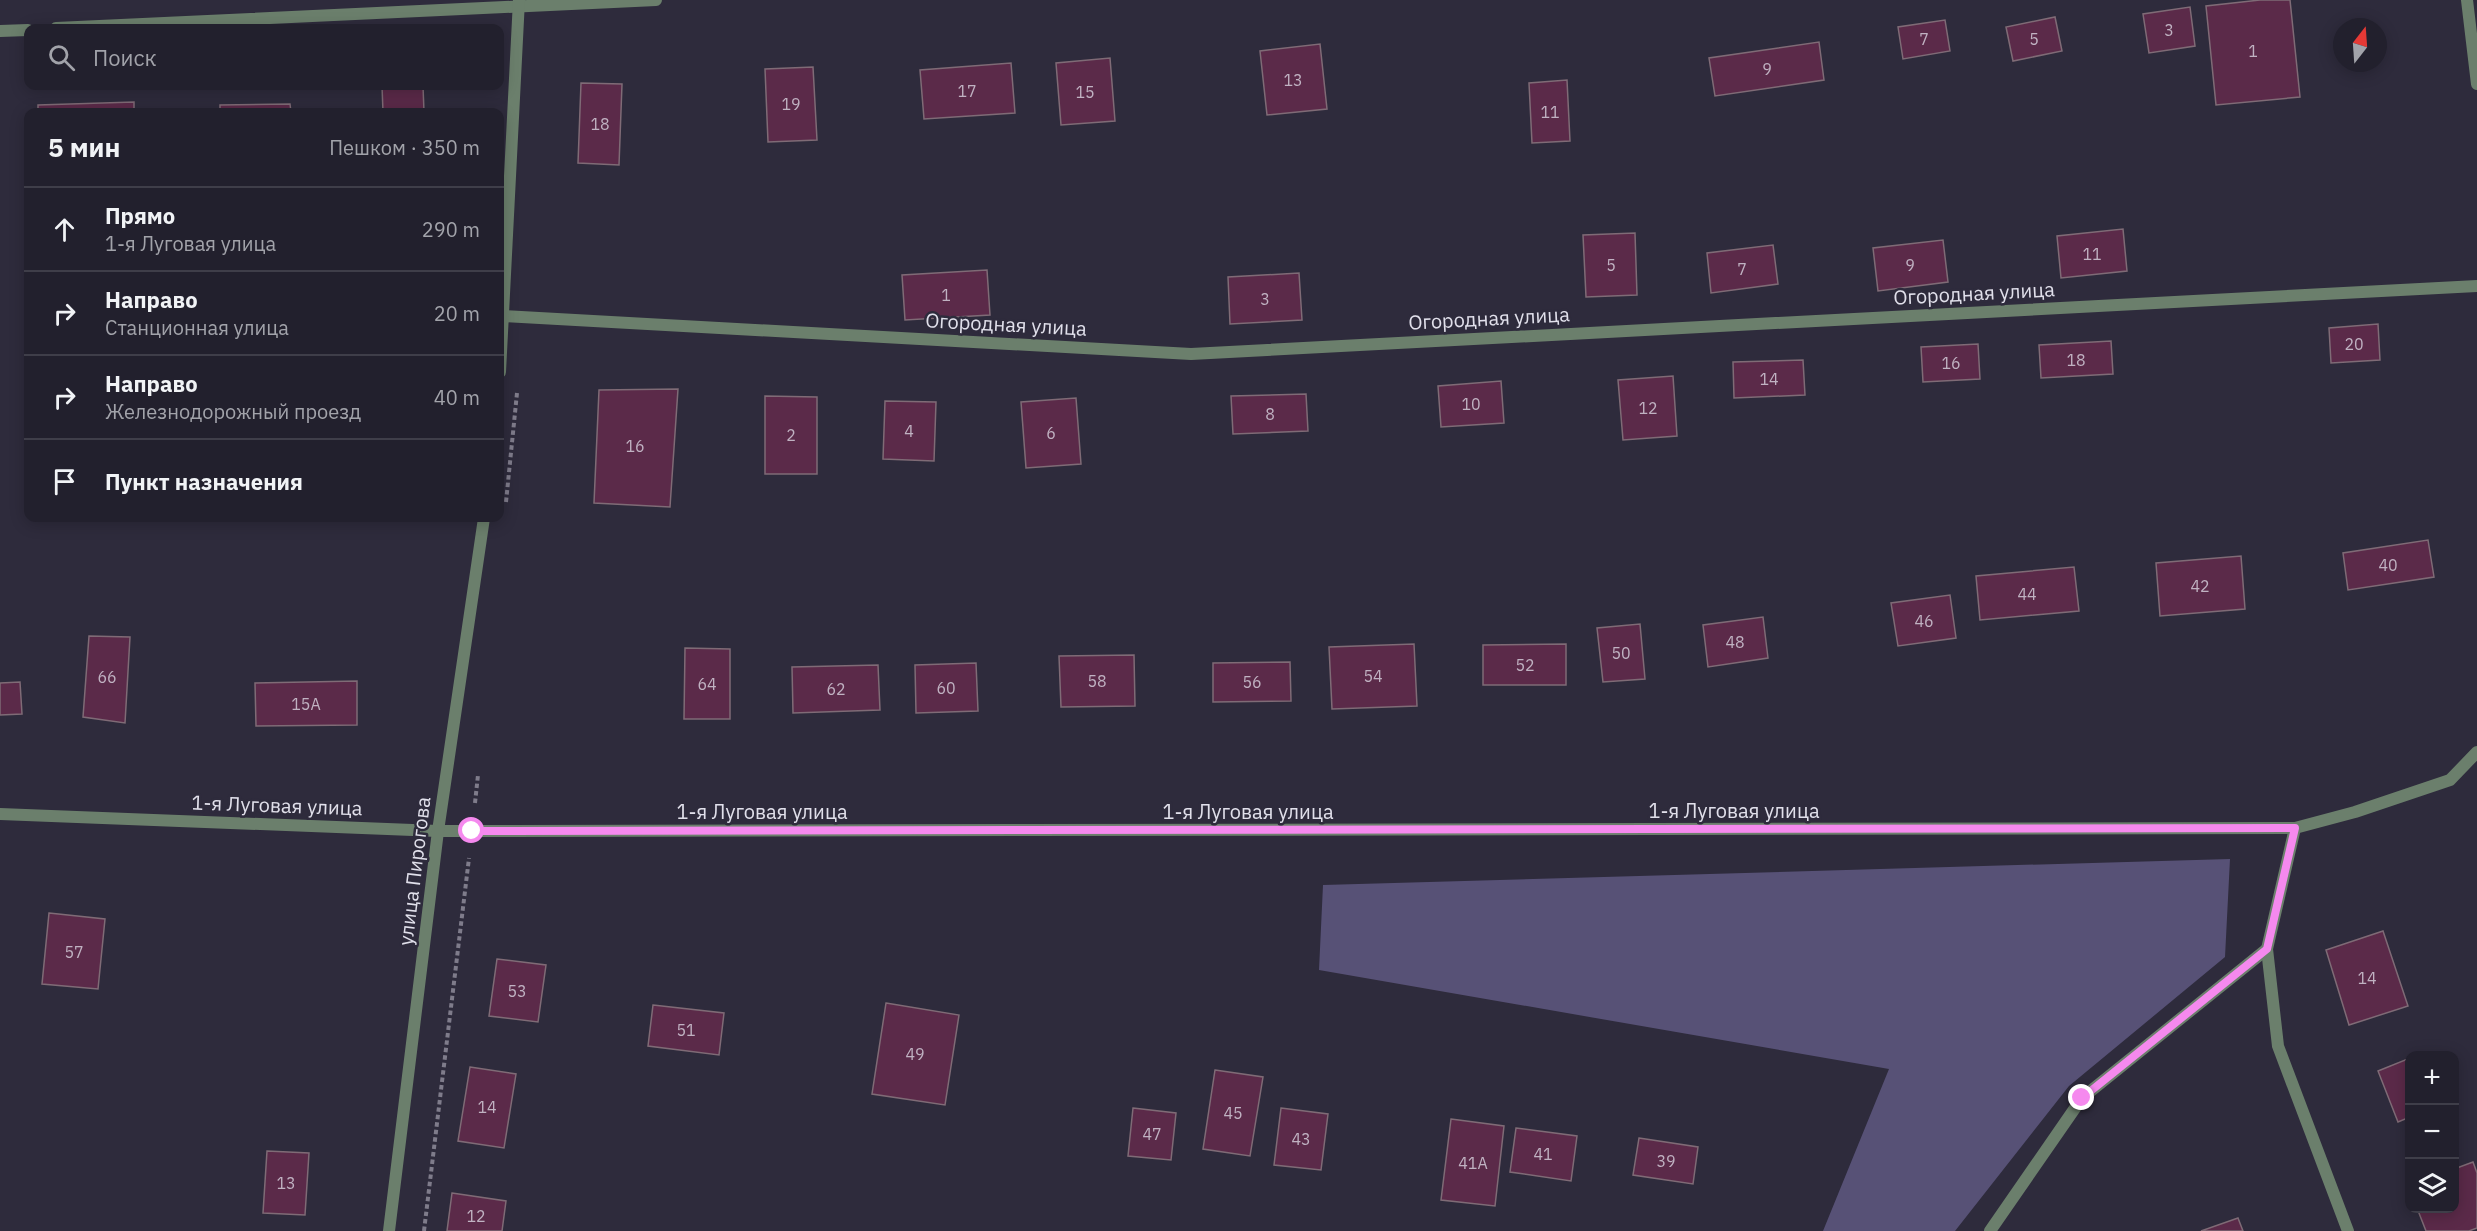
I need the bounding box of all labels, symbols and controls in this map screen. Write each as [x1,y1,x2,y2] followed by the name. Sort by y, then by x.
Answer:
[2333,18,2387,72] north arrow
[2164,20,2174,40] house number: 3
[24,24,504,90] search box
[1919,29,1929,49] house number: 7
[2029,29,2039,49] house number: 5
[45,41,78,74] icon: search
[2248,41,2258,61] house number: 1
[93,43,157,72] text: Поиск
[1762,59,1772,79] house number: 9
[1283,70,1303,90] house number: 13
[957,81,977,101] house number: 17
[1075,82,1095,102] house number: 15
[781,94,801,114] house number: 19
[1540,102,1560,122] house number: 11
[590,114,610,134] house number: 18
[48,130,120,164] text: 5 мин
[329,134,480,161] text: Пешком · 350 m
[105,201,175,230] text: Прямо
[48,213,81,246] icon: ahead
[422,216,480,243] text: 290 m
[105,230,276,257] text: 1-я Луговая улица
[2082,244,2102,264] house number: 11
[1606,255,1616,275] house number: 5
[1905,255,1915,275] house number: 9
[1737,259,1747,279] house number: 7
[1893,275,2056,311] street label: Огородная улица
[105,285,198,314] text: Направо
[941,285,951,305] house number: 1
[1260,289,1270,309] house number: 3
[48,297,81,330] icon: right
[434,300,480,327] text: 20 m
[1408,300,1571,336] street label: Огородная улица
[925,306,1088,342] street label: Огородная улица
[105,314,289,341] text: Станционная улица
[2344,334,2364,354] house number: 20
[2066,350,2086,370] house number: 18
[1941,353,1961,373] house number: 16
[105,369,198,398] text: Направо
[1759,369,1779,389] house number: 14
[48,381,81,414] icon: right
[434,384,480,411] text: 40 m
[1461,394,1481,414] house number: 10
[105,398,361,425] text: Железнодорожный проезд
[1638,398,1658,418] house number: 12
[1265,404,1275,424] house number: 8
[904,421,914,441] house number: 4
[1046,423,1056,443] house number: 6
[786,425,796,445] house number: 2
[625,436,645,456] house number: 16
[48,465,81,498] icon: arrive
[105,467,303,496] text: Пункт назначения
[2378,555,2398,575] house number: 40
[2190,576,2210,596] house number: 42
[2017,584,2037,604] house number: 44
[1914,611,1934,631] house number: 46
[1725,632,1745,652] house number: 48
[1611,643,1631,663] house number: 50
[1515,655,1535,675] house number: 52
[1363,666,1383,686] house number: 54
[97,667,117,687] house number: 66
[1087,671,1107,691] house number: 58
[1242,672,1262,692] house number: 56
[697,674,717,694] house number: 64
[936,678,956,698] house number: 60
[826,679,846,699] house number: 62
[291,694,321,714] house number: 15А
[191,789,363,821] street label: 1-я Луговая улица
[391,795,437,947] street label: улица Пирогова
[1648,797,1820,824] street label: 1-я Луговая улица
[676,798,848,825] street label: 1-я Луговая улица
[1162,798,1334,825] street label: 1-я Луговая улица
[458,817,484,843] route start
[64,942,84,962] house number: 57
[2357,968,2377,988] house number: 14
[507,981,527,1001] house number: 53
[676,1020,696,1040] house number: 51
[905,1044,925,1064] house number: 49
[2405,1051,2459,1213] map controls
[2405,1051,2459,1105] button: +
[2068,1084,2094,1110] route end
[477,1097,497,1117] house number: 14
[1223,1103,1243,1123] house number: 45
[2405,1105,2459,1159] button: −
[1142,1124,1162,1144] house number: 47
[1291,1129,1311,1149] house number: 43
[1533,1144,1553,1164] house number: 41
[1656,1151,1676,1171] house number: 39
[1458,1153,1488,1173] house number: 41А
[2405,1159,2459,1213] button: layers
[276,1173,296,1193] house number: 13
[466,1206,486,1226] house number: 12

